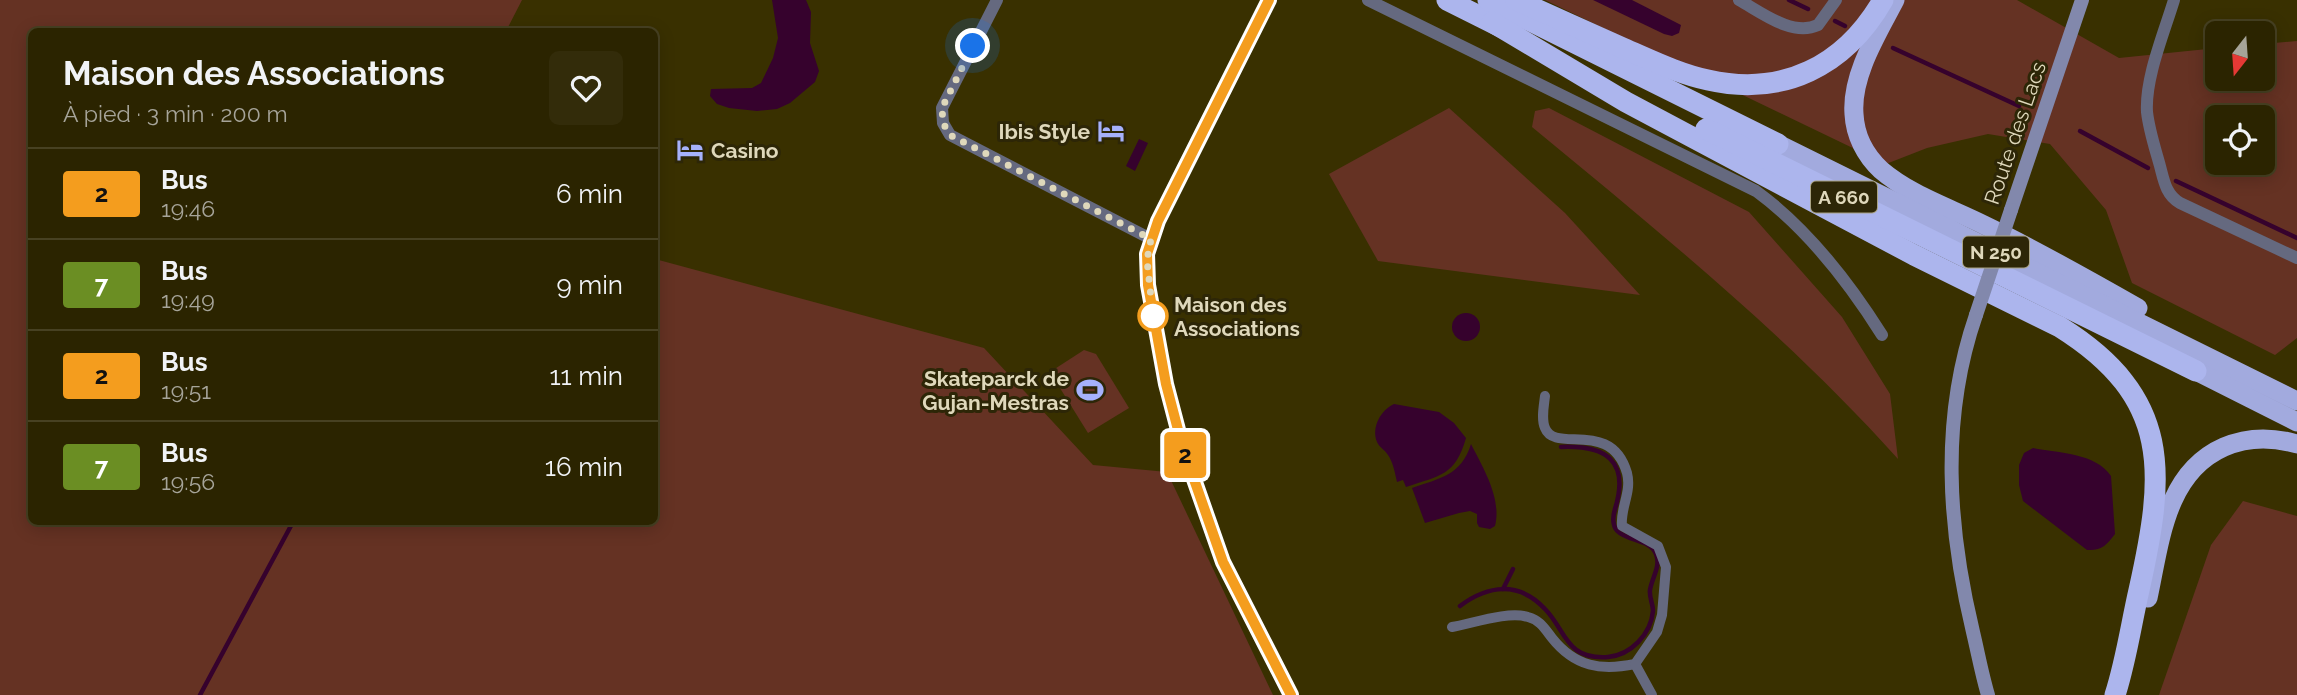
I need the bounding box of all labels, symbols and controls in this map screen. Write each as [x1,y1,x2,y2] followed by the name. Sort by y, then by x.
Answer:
[2205,21,2275,91] north arrow
[2205,21,2275,175] map controls
[955,28,990,63] your location
[549,51,623,125] button: heart
[63,54,445,93] text: Maison des Associations
[1979,58,2051,208] street label: Route des Lacs
[63,100,288,127] text: À pied · 3 min · 200 m
[2205,105,2275,175] button: locate
[1096,116,1126,146] hotel icon: Ibis Style
[998,119,1090,144] place label: Ibis Style
[675,135,705,165] hotel icon: Casino
[711,138,779,163] place label: Casino
[161,165,208,195] text: Bus
[95,179,108,208] text: 2
[556,179,623,209] text: 6 min
[1811,182,1877,212] road number: A 660
[161,195,215,222] text: 19:46
[1963,236,2029,268] road number: N 250
[161,256,208,286] text: Bus
[95,270,108,299] text: 7
[556,270,623,300] text: 9 min
[161,286,215,313] text: 19:49
[1174,292,1300,341] place label: Maison des Associations
[1138,301,1168,331] marker: Maison des Associations
[161,347,208,377] text: Bus
[95,361,108,390] text: 2
[549,361,623,391] text: 11 min
[922,366,1069,415] place label: Skateparck de Gujan-Mestras
[1075,375,1105,405] sports icon: Skateparck de Gujan-Mestras
[161,377,211,404] text: 19:51
[1162,432,1208,478] line badge: 2
[161,438,208,468] text: Bus
[1178,440,1192,469] text: 2
[95,452,108,481] text: 7
[545,452,623,482] text: 16 min
[161,468,215,495] text: 19:56

